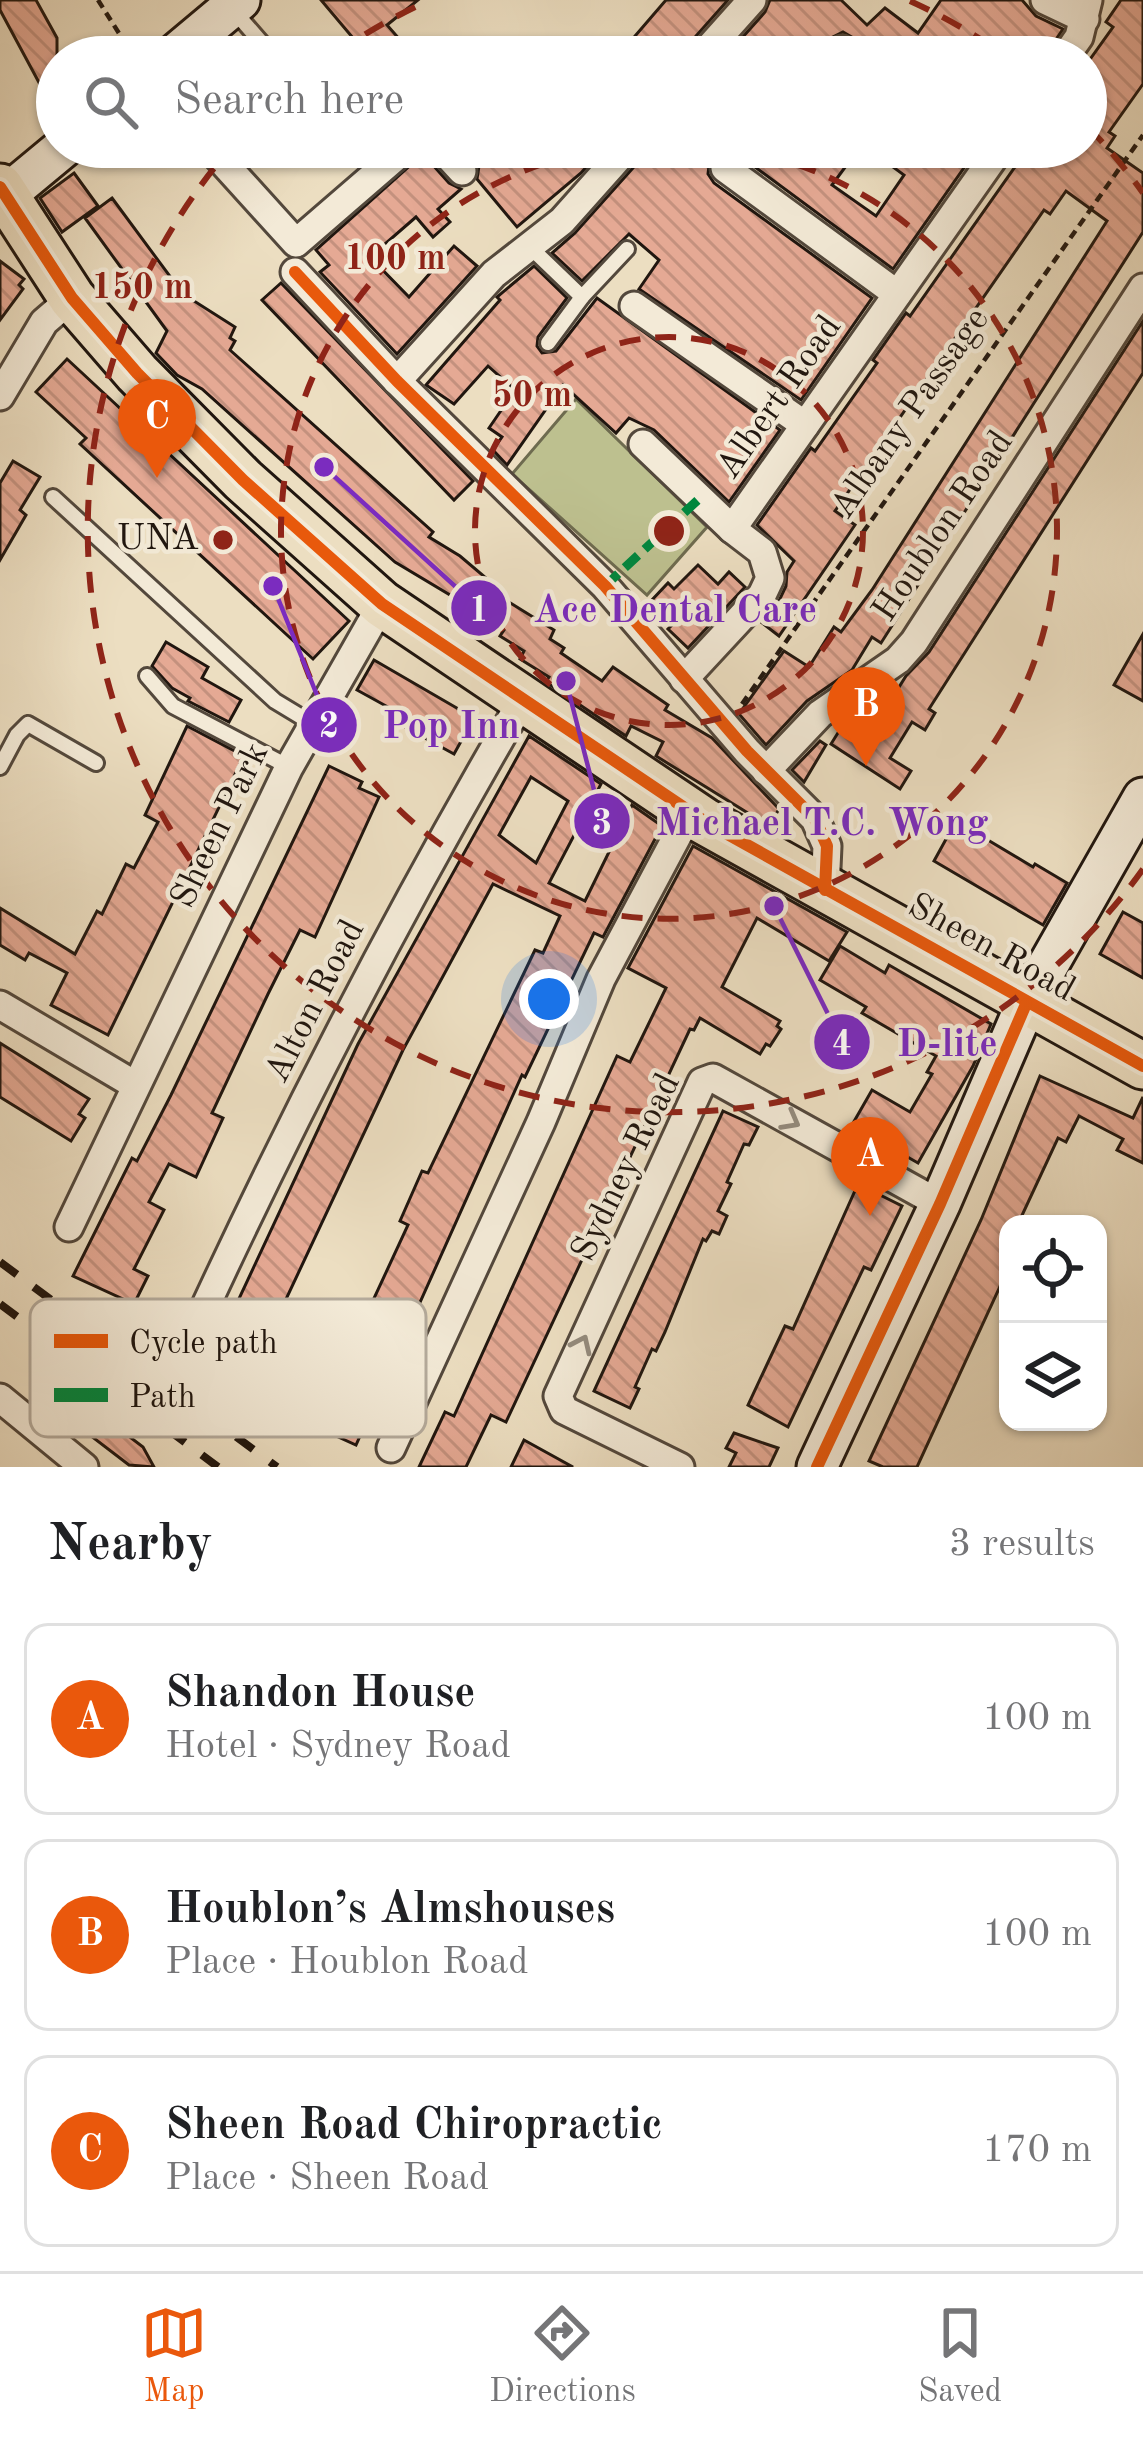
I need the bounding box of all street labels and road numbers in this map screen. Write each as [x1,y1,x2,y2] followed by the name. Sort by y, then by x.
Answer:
[825,302,997,526] street label: Albany Passage
[711,310,849,486] street label: Albert Road
[867,425,1021,629] street label: Houblon Road
[166,738,276,914] street label: Sheen Park
[901,888,1081,1010] street label: Sheen Road
[260,915,372,1089] street label: Alton Road
[566,1069,688,1267] street label: Sydney Road

